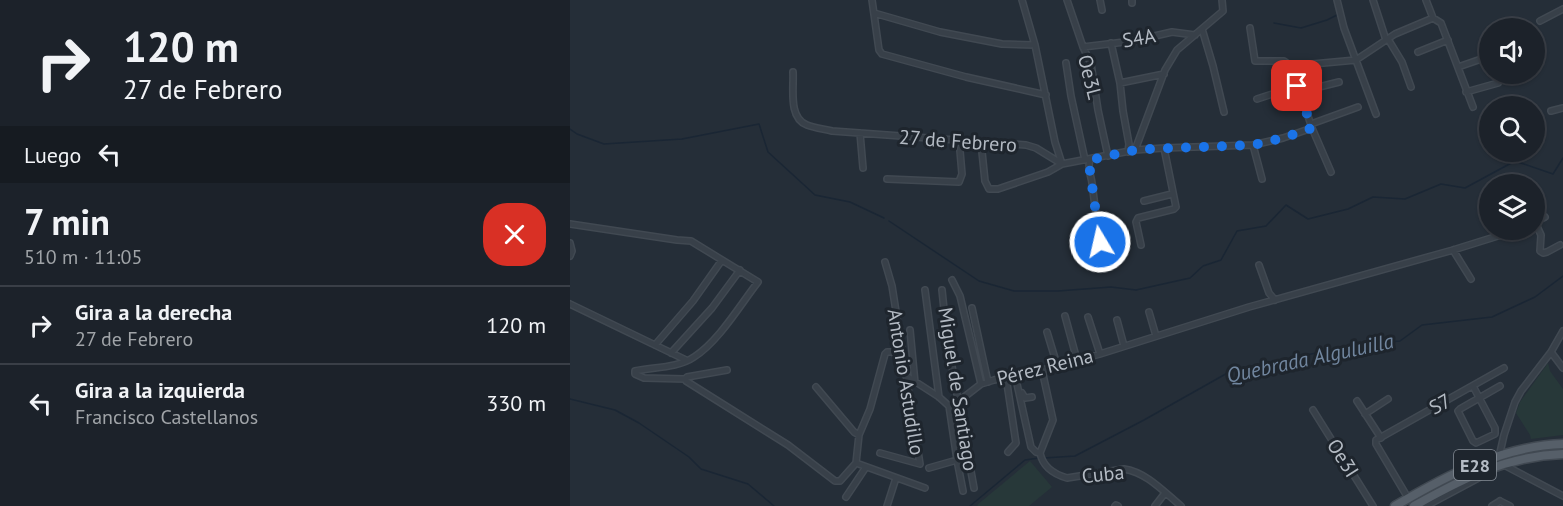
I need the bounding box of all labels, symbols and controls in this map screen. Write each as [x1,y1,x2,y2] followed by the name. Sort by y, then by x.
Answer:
[1479,18,1545,240] map controls
[1479,18,1545,84] button: sound
[123,19,239,74] text: 120 m
[1120,22,1158,54] street label: S4A
[24,24,102,102] icon: right
[1072,52,1108,102] street label: Oe3L
[1271,60,1322,111] pin
[1280,69,1313,102] icon: arrive
[123,72,282,106] text: 27 de Febrero
[1479,96,1545,162] button: search
[898,124,1018,158] street label: 27 de Febrero
[93,138,126,171] icon: left
[24,141,81,169] text: Luego
[1479,174,1545,240] button: layers
[24,198,110,245] text: 7 min
[483,203,546,266] button: close
[1068,210,1132,274] position arrow
[24,244,142,270] text: 510 m · 11:05
[75,298,232,326] text: Gira a la derecha
[932,305,984,473] street label: Miguel de Santiago
[882,307,930,457] street label: Antonio Astudillo
[24,309,57,342] icon: right
[486,311,546,339] text: 120 m
[75,326,193,352] text: 27 de Febrero
[1224,327,1397,389] water label: Quebrada Alguluilla
[994,342,1096,392] street label: Pérez Reina
[75,376,245,404] text: Gira a la izquierda
[24,387,57,420] icon: left
[1424,387,1456,421] street label: S7
[486,389,546,417] text: 330 m
[75,404,258,430] text: Francisco Castellanos
[1321,434,1365,482] street label: Oe3I
[1454,450,1496,480] road number: E28
[1080,459,1126,489] street label: Cuba

